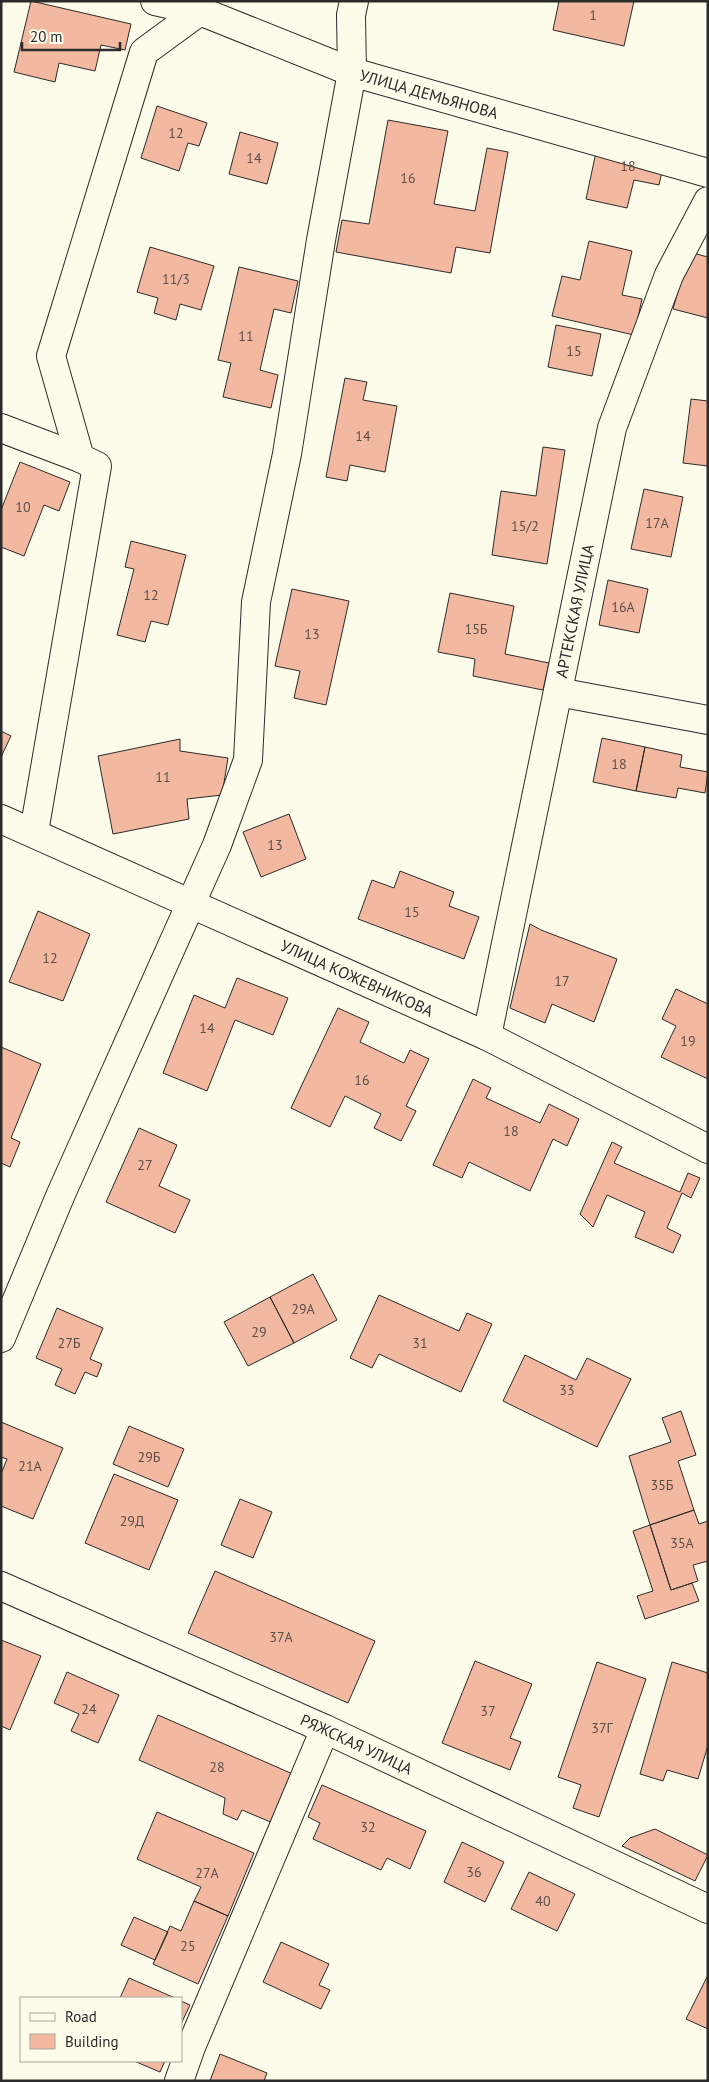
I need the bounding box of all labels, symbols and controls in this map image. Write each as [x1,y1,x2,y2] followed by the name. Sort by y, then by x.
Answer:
[589,6,597,24] house number: 1
[22,20,120,52] scale bar
[30,27,63,46] text: 20 m
[357,65,501,123] street label: УЛИЦА ДЕМЬЯНОВА
[168,124,184,142] house number: 12
[246,149,262,167] house number: 14
[620,157,636,175] house number: 18
[400,169,416,187] house number: 16
[162,270,190,288] house number: 11/3
[238,327,254,345] house number: 11
[566,342,582,360] house number: 15
[355,427,371,445] house number: 14
[15,498,31,516] house number: 10
[645,514,670,532] house number: 17А
[511,517,539,535] house number: 15/2
[551,542,598,679] street label: АРТЕКСКАЯ УЛИЦА
[143,586,159,604] house number: 12
[611,598,636,616] house number: 16А
[465,620,488,638] house number: 15Б
[304,625,320,643] house number: 13
[611,755,627,773] house number: 18
[155,768,171,786] house number: 11
[267,836,283,854] house number: 13
[404,903,420,921] house number: 15
[278,935,437,1021] street label: УЛИЦА КОЖЕВНИКОВА
[42,949,58,967] house number: 12
[554,972,570,990] house number: 17
[199,1019,215,1037] house number: 14
[680,1032,696,1050] house number: 19
[354,1071,370,1089] house number: 16
[503,1122,519,1140] house number: 18
[137,1156,153,1174] house number: 27
[291,1300,316,1318] house number: 29А
[251,1323,267,1341] house number: 29
[58,1334,81,1352] house number: 27Б
[412,1334,428,1352] house number: 31
[559,1381,575,1399] house number: 33
[138,1448,161,1466] house number: 29Б
[18,1457,43,1475] house number: 21А
[651,1476,674,1494] house number: 35Б
[120,1512,144,1530] house number: 29Д
[670,1534,695,1552] house number: 35А
[269,1628,294,1646] house number: 37А
[81,1700,97,1718] house number: 24
[480,1702,496,1720] house number: 37
[297,1709,416,1779] street label: РЯЖСКАЯ УЛИЦА
[591,1719,614,1737] house number: 37Г
[209,1758,225,1776] house number: 28
[360,1818,376,1836] house number: 32
[466,1863,482,1881] house number: 36
[195,1864,220,1882] house number: 27А
[535,1892,551,1910] house number: 40
[180,1937,196,1955] house number: 25
[20,1997,182,2062] legend
[65,2007,97,2026] text: Road
[65,2032,119,2051] text: Building

